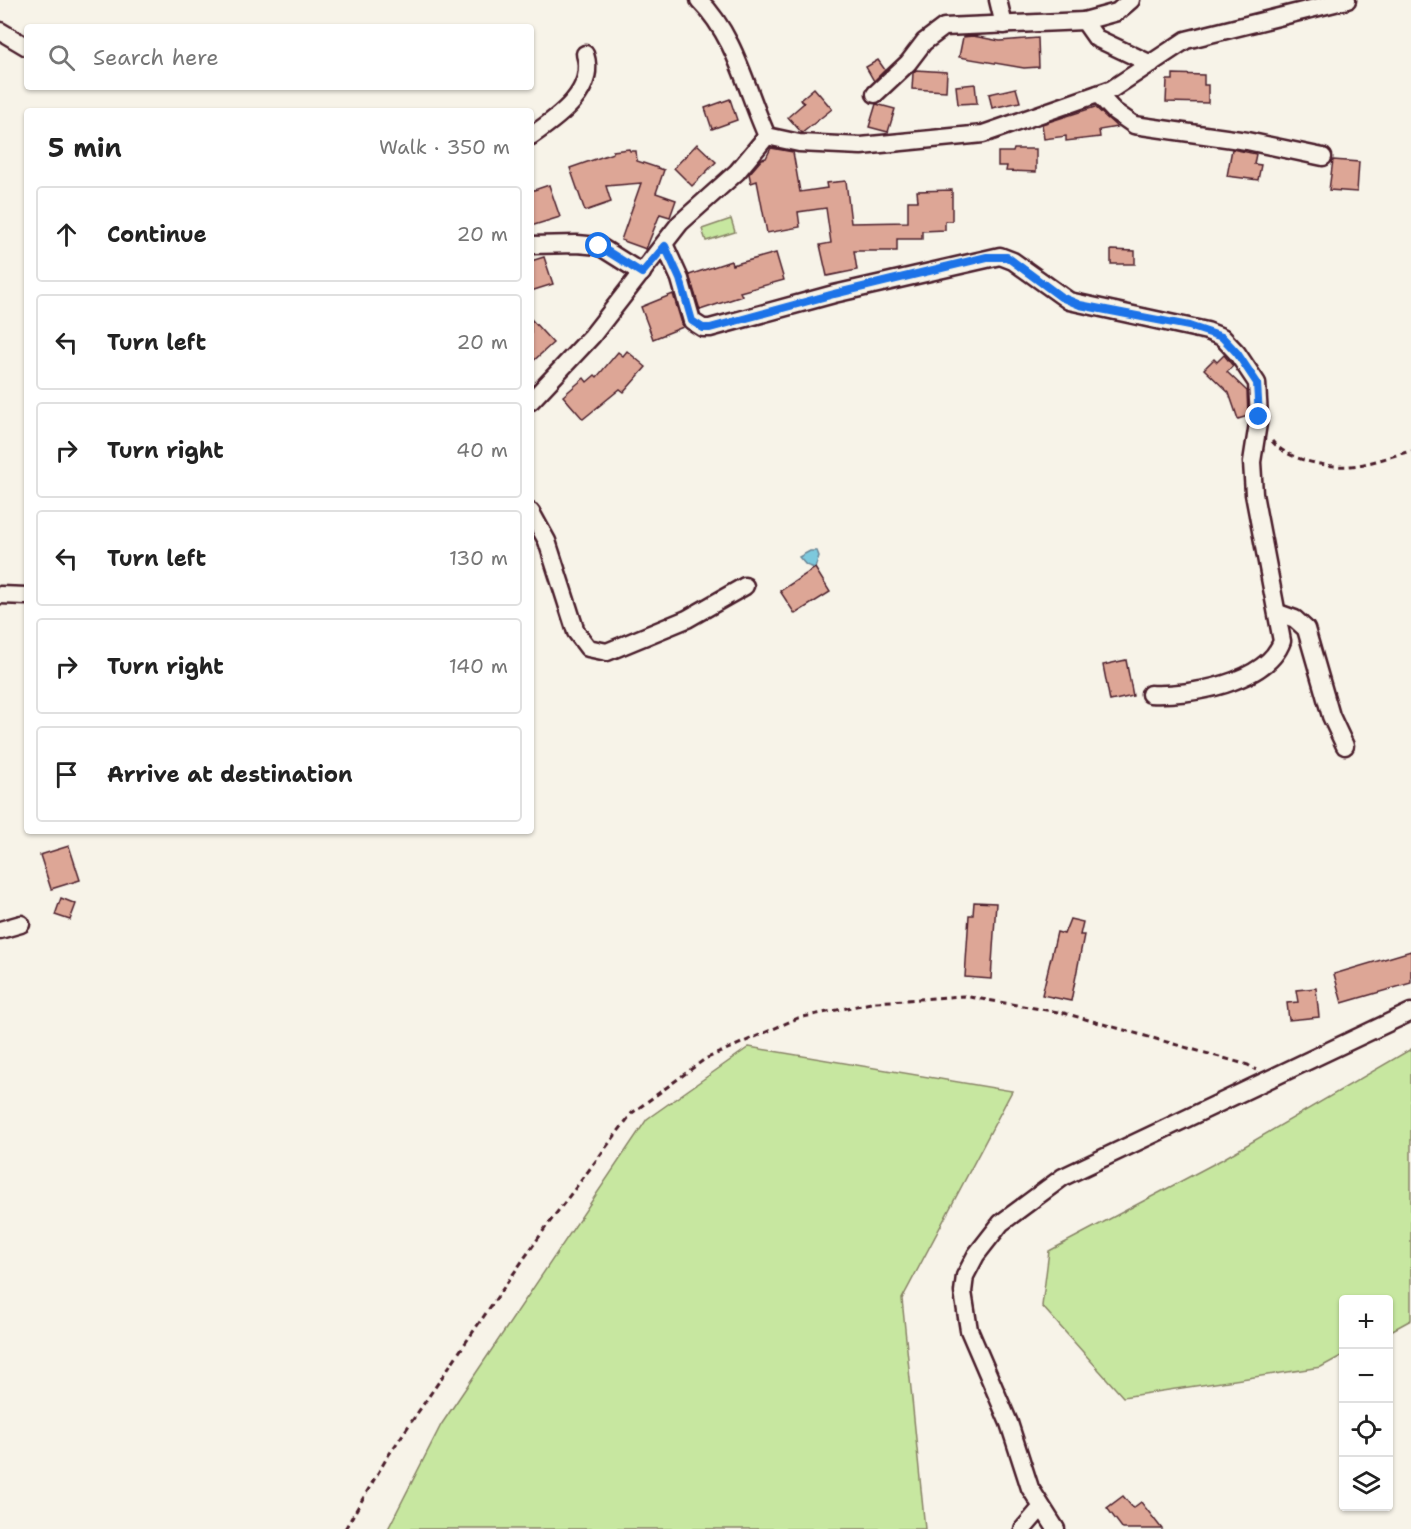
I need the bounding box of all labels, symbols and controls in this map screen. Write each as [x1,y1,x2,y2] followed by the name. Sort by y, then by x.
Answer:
[24,24,534,90] search box
[45,41,78,74] icon: search
[93,43,219,72] text: Search here
[48,130,122,165] text: 5 min
[379,134,510,160] text: Walk · 350 m
[50,218,83,251] icon: ahead
[107,220,207,249] text: Continue
[457,221,508,247] text: 20 m
[585,232,611,258] route start
[50,326,83,359] icon: left
[107,328,206,357] text: Turn left
[457,329,508,355] text: 20 m
[1245,403,1271,429] route end
[50,434,83,467] icon: right
[107,436,224,465] text: Turn right
[456,437,508,463] text: 40 m
[50,542,83,575] icon: left
[107,544,206,573] text: Turn left
[449,545,508,571] text: 130 m
[50,650,83,683] icon: right
[107,652,224,681] text: Turn right
[449,653,508,679] text: 140 m
[50,758,83,791] icon: arrive
[107,760,353,789] text: Arrive at destination
[1339,1295,1393,1511] map controls
[1339,1295,1393,1349] button: +
[1339,1349,1393,1403] button: −
[1339,1403,1393,1457] button: locate
[1339,1457,1393,1511] button: layers

